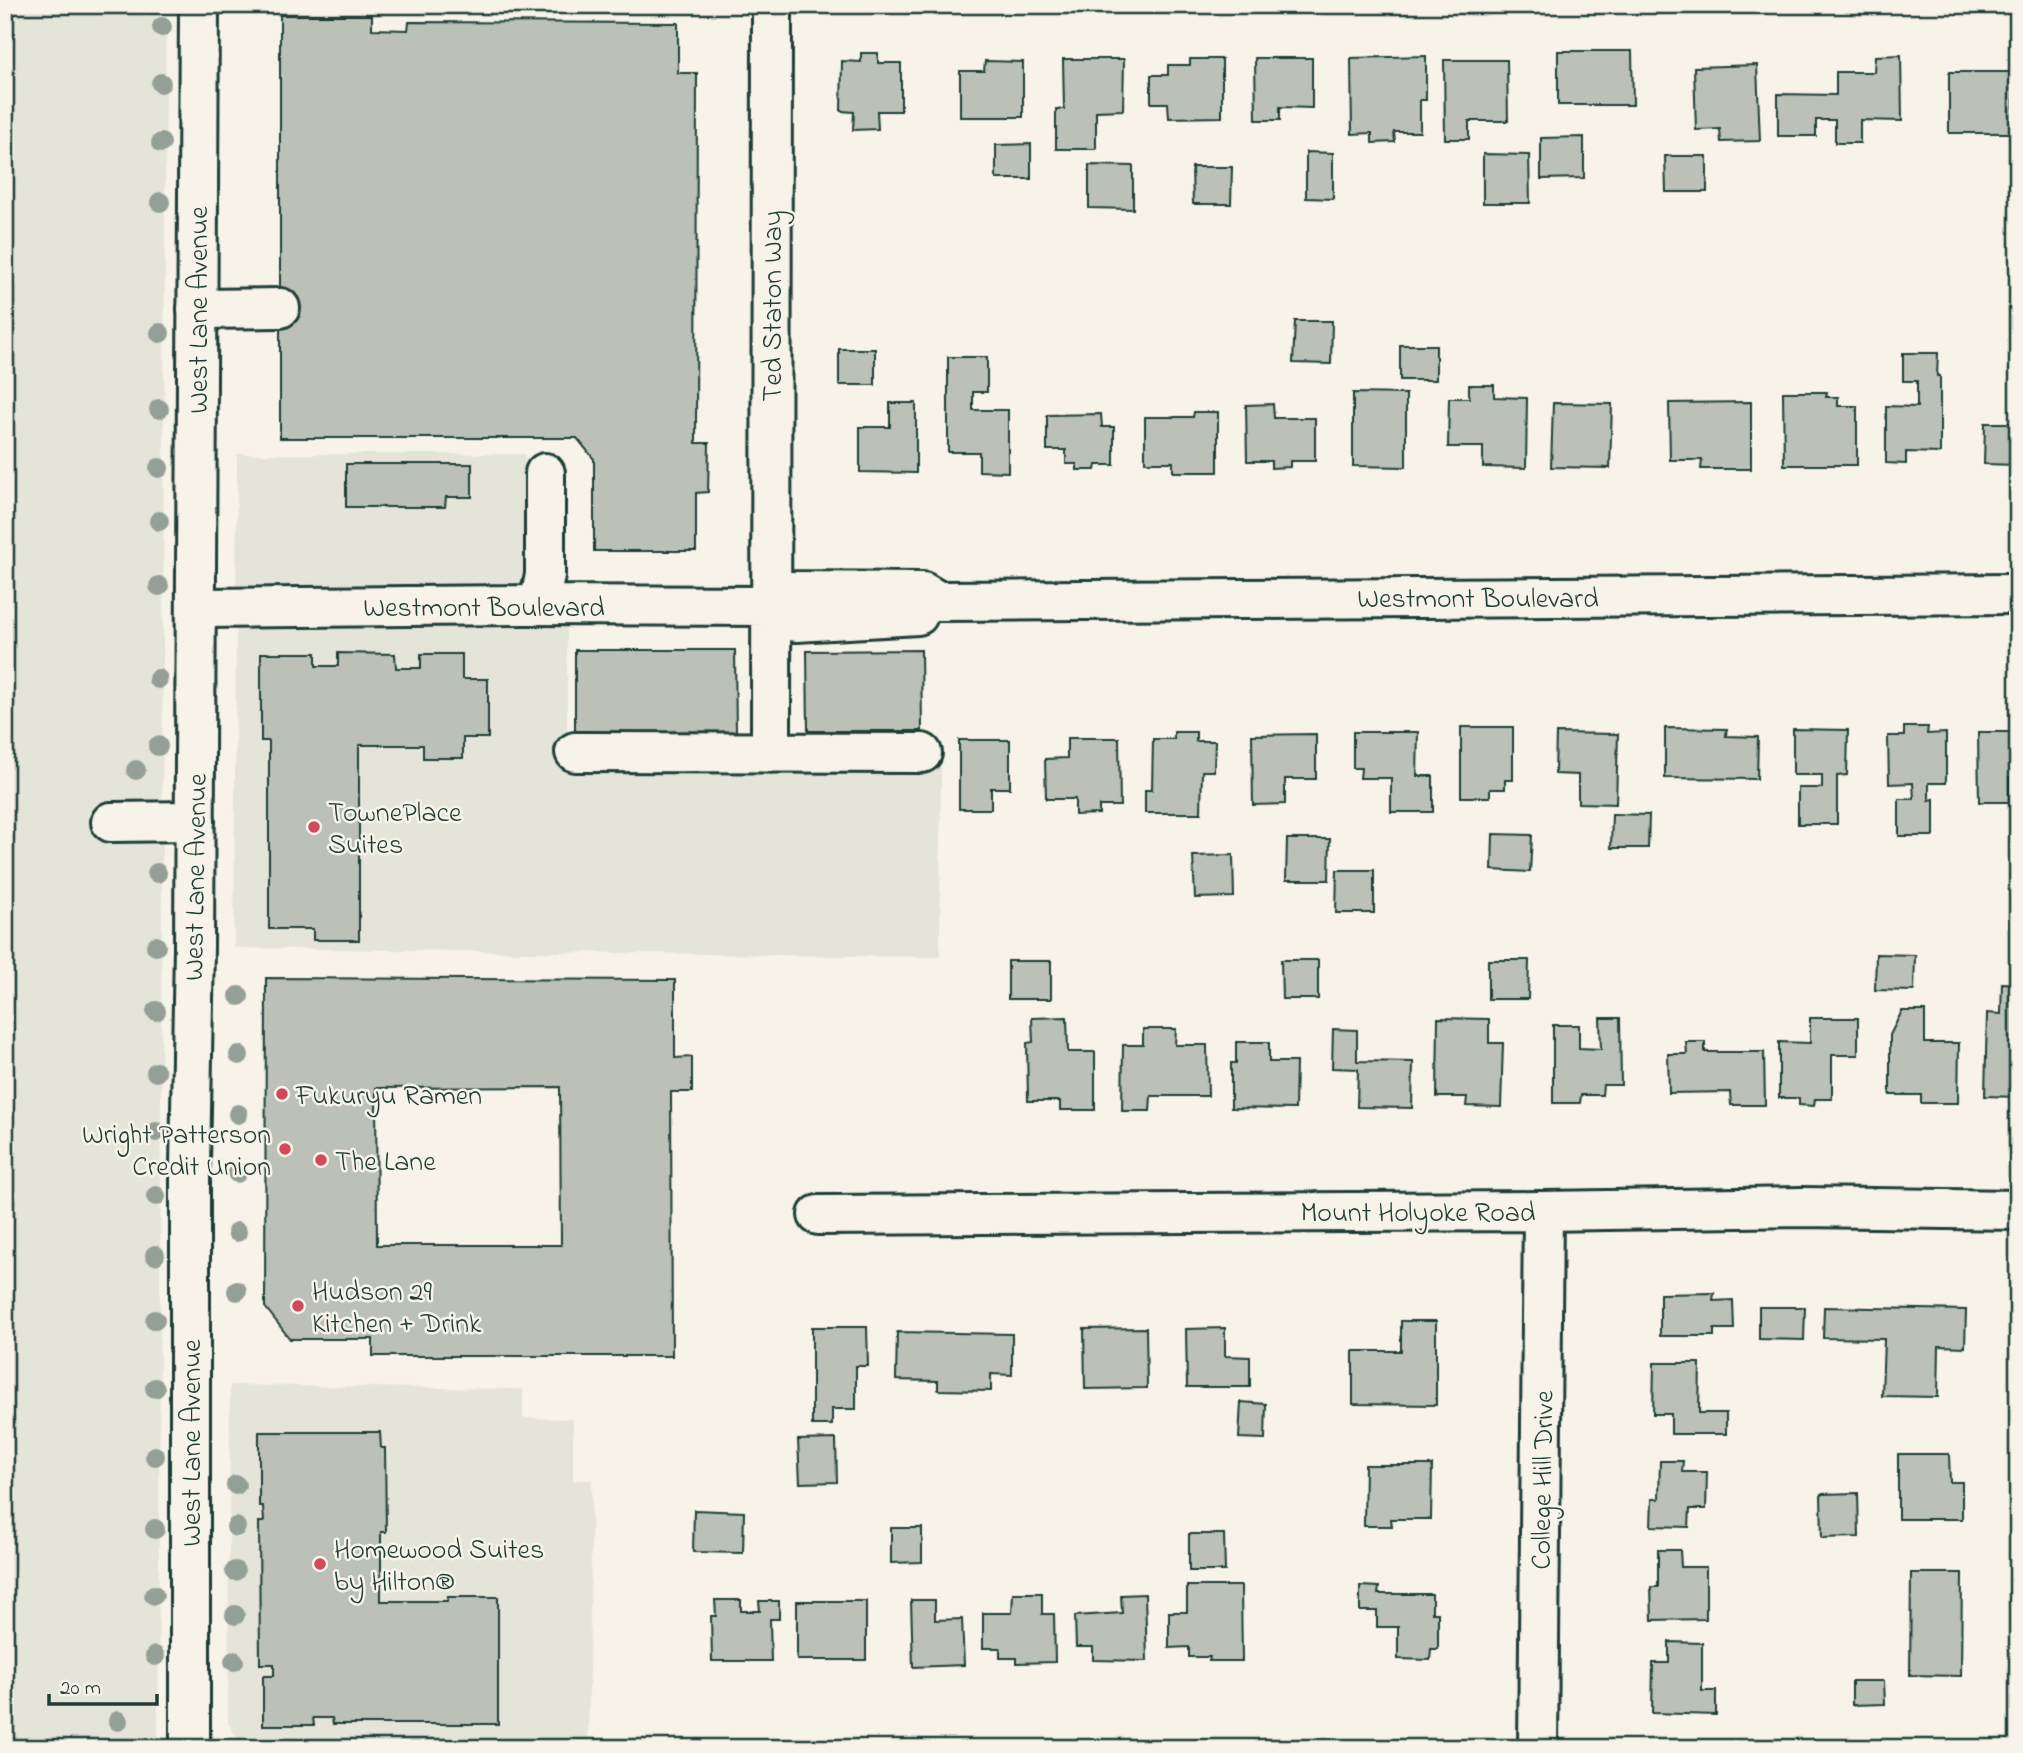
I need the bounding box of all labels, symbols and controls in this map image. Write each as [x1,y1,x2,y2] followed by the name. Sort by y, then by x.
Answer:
[180,206,221,414] street label: West Lane Avenue
[754,211,795,402] street label: Ted Staton Way
[1357,580,1599,621] street label: Westmont Boulevard
[363,589,605,630] street label: Westmont Boulevard
[175,773,220,981] street label: West Lane Avenue
[328,794,462,867] place label: TownePlace Suites
[306,819,322,835] marker: TownePlace Suites
[295,1077,482,1118] place label: Fukuryu Ramen
[274,1086,290,1102] marker: Fukuryu Ramen
[82,1116,271,1189] place label: Wright Patterson Credit Union
[277,1141,293,1157] marker: Wright Patterson Credit Union
[335,1143,436,1184] place label: The Lane
[313,1152,329,1168] marker: The Lane
[1300,1194,1536,1235] street label: Mount Holyoke Road
[312,1273,482,1346] place label: Hudson 29 Kitchen + Drink
[290,1298,306,1314] marker: Hudson 29 Kitchen + Drink
[173,1339,214,1547] street label: West Lane Avenue
[1522,1390,1567,1570] street label: College Hill Drive
[334,1531,544,1604] place label: Homewood Suites by Hilton®
[312,1556,328,1572] marker: Homewood Suites by Hilton®
[49,1662,158,1706] scale bar
[60,1674,101,1704] text: 20 m

